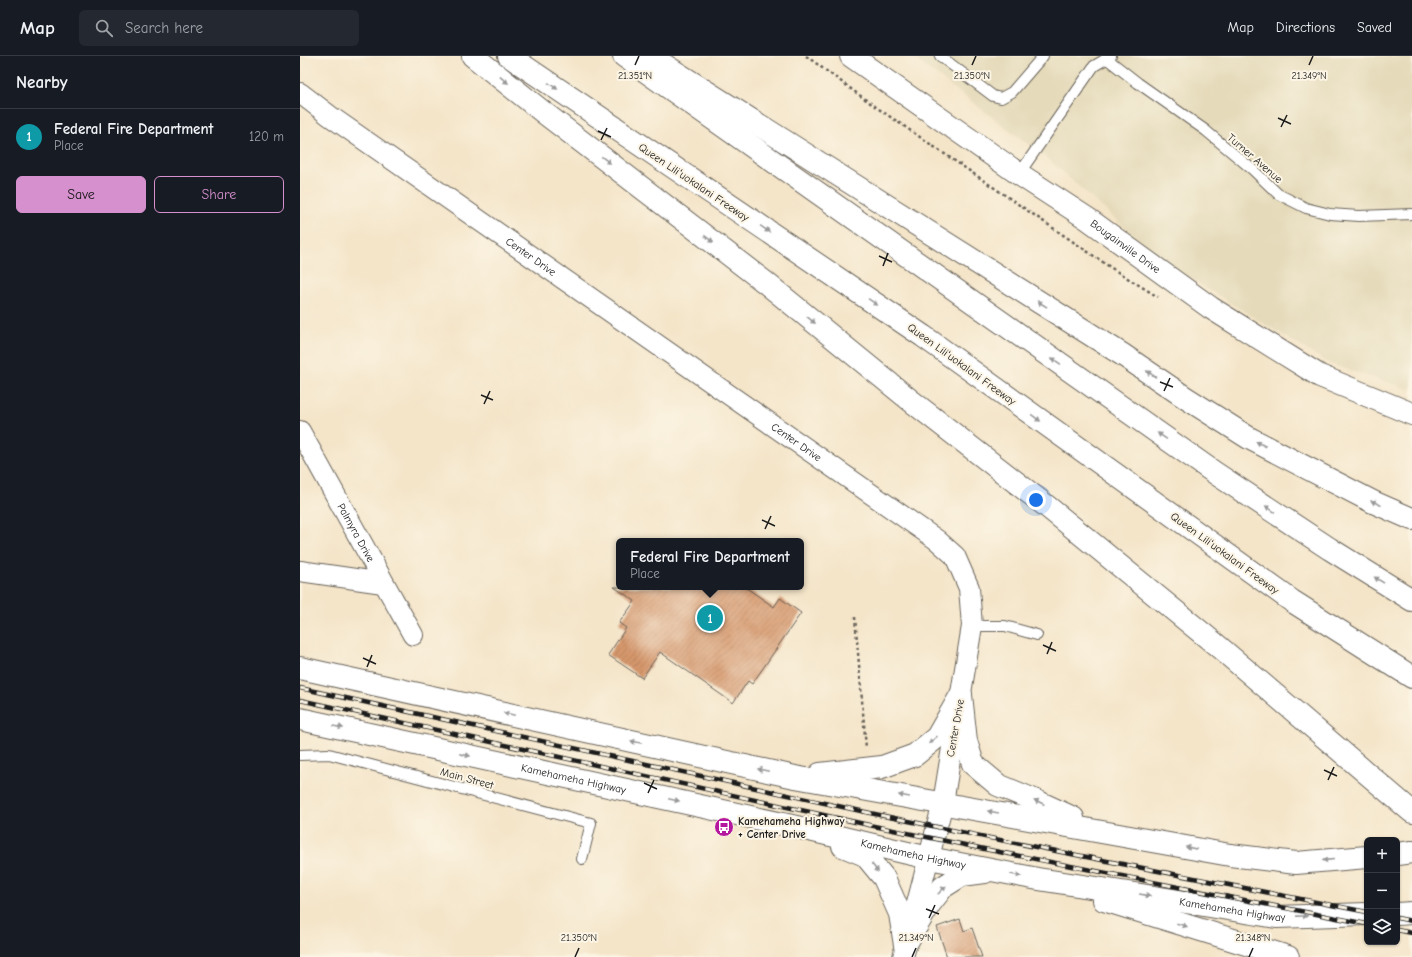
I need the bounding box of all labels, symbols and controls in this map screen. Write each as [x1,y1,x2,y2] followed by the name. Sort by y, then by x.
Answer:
[79,10,359,46] search box
[20,17,55,39] text: Map
[93,17,115,39] icon: search
[125,19,203,37] text: Search here
[1227,19,1254,36] text: Map
[1276,19,1335,36] text: Directions
[1357,19,1392,36] text: Saved
[618,70,652,82] text: 21.351°N
[954,70,990,82] text: 21.350°N
[1292,70,1326,82] text: 21.349°N
[16,73,67,92] text: Nearby
[498,76,509,85] one-way arrow
[548,82,558,90] one-way arrow
[54,120,214,138] text: Federal Fire Department
[26,129,32,144] text: 1
[249,129,284,144] text: 120 m
[1224,131,1285,186] street label: Turner Avenue
[54,138,84,153] text: Place
[636,141,752,224] street label: Queen Liliʻuokalani Freeway
[601,156,611,164] one-way arrow
[16,176,146,213] button: Save
[154,176,284,213] button: Share
[1088,217,1163,277] street label: Bougainville Drive
[760,225,770,233] one-way arrow
[503,235,559,279] street label: Center Drive
[704,235,715,244] one-way arrow
[868,298,878,306] one-way arrow
[1036,300,1048,307] one-way arrow
[806,315,817,324] one-way arrow
[905,321,1018,408] street label: Queen Liliʻuokalani Freeway
[1051,357,1062,365] one-way arrow
[1146,370,1156,378] one-way arrow
[1031,414,1041,422] one-way arrow
[769,420,824,465] street label: Center Drive
[1157,432,1168,440] one-way arrow
[1255,440,1267,447] one-way arrow
[1026,490,1046,510] your location
[1371,500,1382,506] one-way arrow
[334,501,377,565] street label: Palmyra Drive
[1265,505,1275,513] one-way arrow
[1168,510,1281,597] street label: Queen Liliʻuokalani Freeway
[616,538,804,590] popup
[630,548,790,566] text: Federal Fire Department
[630,566,660,581] text: Place
[1373,576,1385,583] one-way arrow
[697,603,723,633] pin: 1
[944,698,967,758] street label: Center Drive
[503,711,515,717] one-way arrow
[332,725,344,731] one-way arrow
[928,735,938,744] one-way arrow
[630,739,642,745] one-way arrow
[459,752,471,758] one-way arrow
[520,761,627,797] street label: Kamehameha Highway
[439,765,496,792] street label: Main Street
[757,767,769,773] one-way arrow
[898,793,910,799] one-way arrow
[668,798,680,804] one-way arrow
[1034,799,1045,805] one-way arrow
[986,808,999,814] one-way arrow
[738,815,845,841] place label: Kamehameha Highway + Center Drive
[713,816,735,838] bus stop icon: Kamehameha Highway + Center Drive
[859,836,967,872] street label: Kamehameha Highway
[1364,837,1400,945] map controls
[1364,837,1400,873] button: +
[1185,845,1197,851] one-way arrow
[1322,857,1334,864] one-way arrow
[871,862,880,873] one-way arrow
[1010,872,1022,878] one-way arrow
[1364,873,1400,909] button: −
[937,885,947,894] one-way arrow
[1139,892,1151,898] one-way arrow
[1178,895,1286,924] street label: Kamehameha Highway
[1364,909,1400,945] button: layers
[1296,913,1309,919] one-way arrow
[1176,922,1188,928] one-way arrow
[561,932,597,944] text: 21.350°N
[899,932,933,944] text: 21.349°N
[1236,932,1270,944] text: 21.348°N

